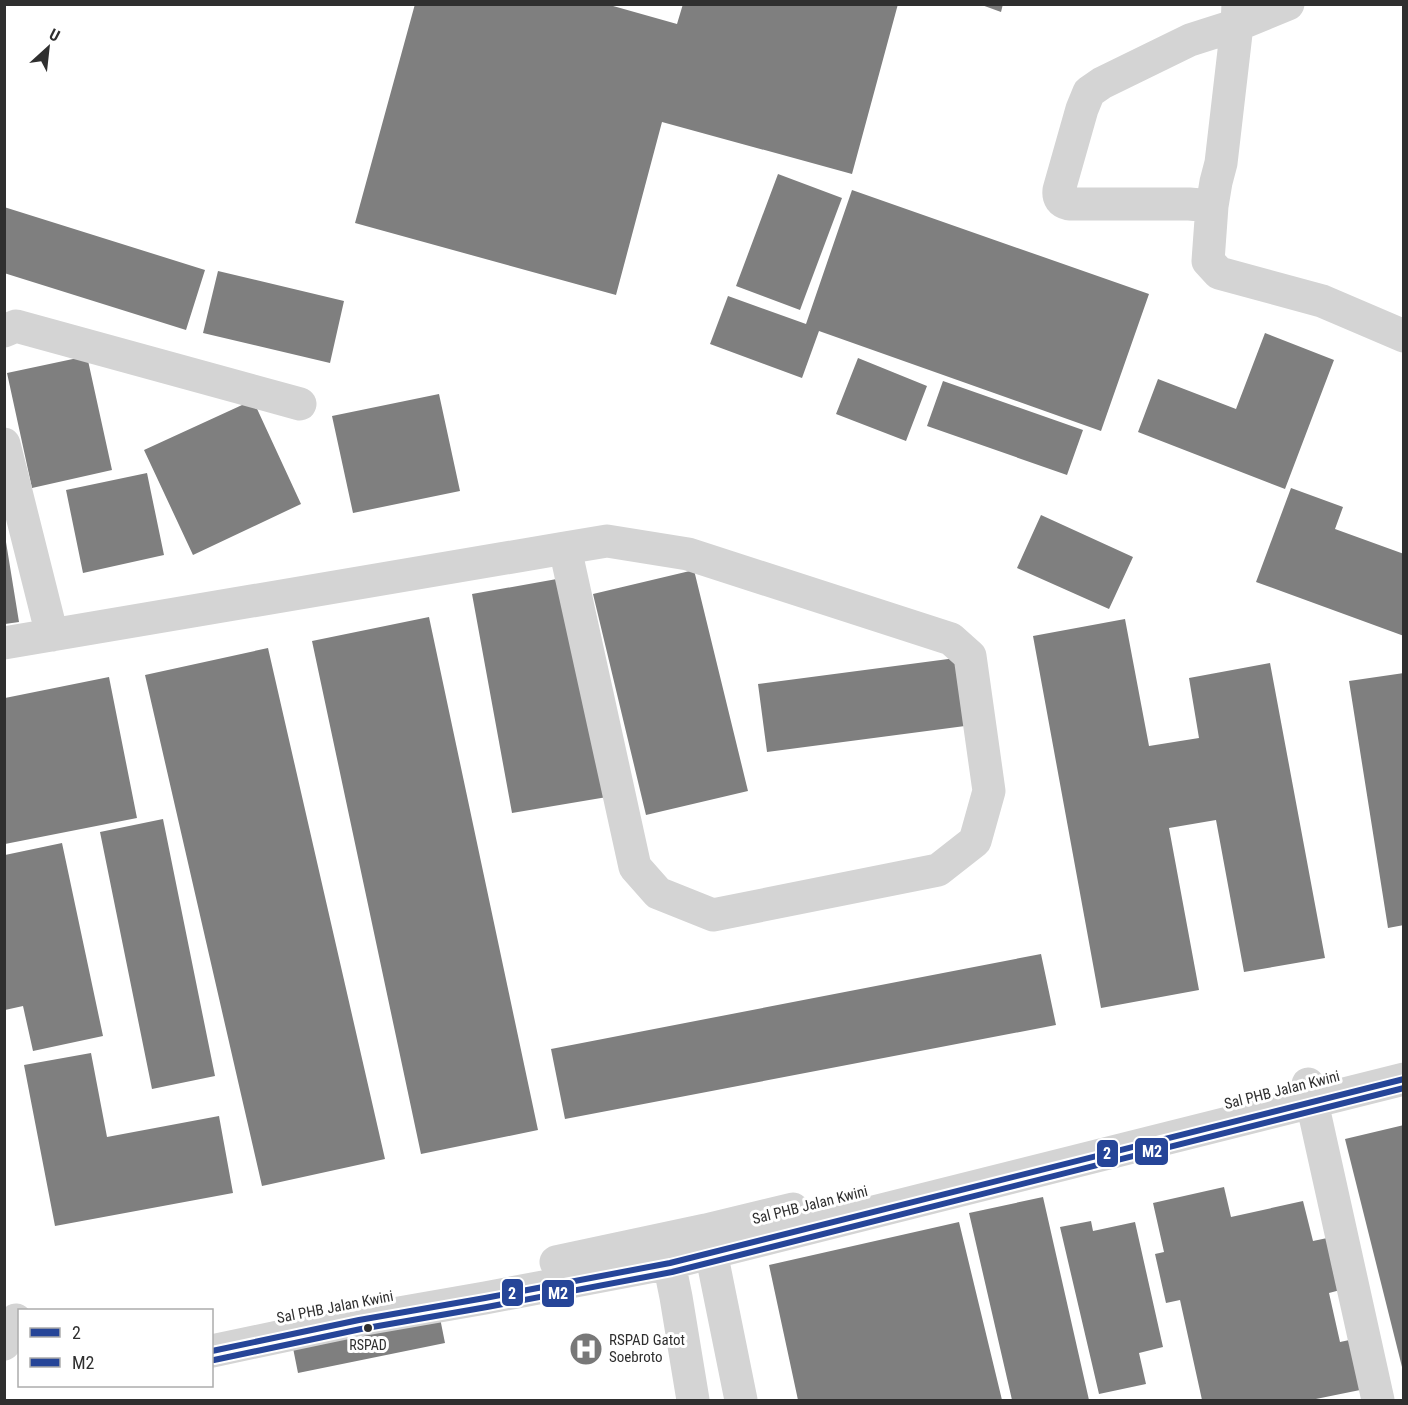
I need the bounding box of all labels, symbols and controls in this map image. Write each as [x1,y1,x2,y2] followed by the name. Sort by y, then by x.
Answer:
[18,18,78,78] north arrow
[46,25,63,46] text: U
[1222,1067,1342,1113] street label: Sal PHB Jalan Kwini
[1134,1137,1169,1166] line badge: M2
[1096,1139,1119,1168] line badge: 2
[1142,1142,1162,1161] text: M2
[1103,1144,1111,1163] text: 2
[750,1182,870,1228] street label: Sal PHB Jalan Kwini
[501,1278,524,1307] line badge: 2
[541,1279,575,1308] line badge: M2
[508,1284,516,1303] text: 2
[548,1284,568,1303] text: M2
[275,1287,395,1327] street label: Sal PHB Jalan Kwini
[18,1309,213,1387] legend
[72,1322,81,1343] text: 2
[362,1322,374,1334] marker: RSPAD
[568,1331,604,1367] hospital icon: RSPAD Gatot Soebroto
[609,1331,685,1366] place label: RSPAD Gatot Soebroto
[349,1337,387,1353] place label: RSPAD
[72,1352,95,1373] text: M2

